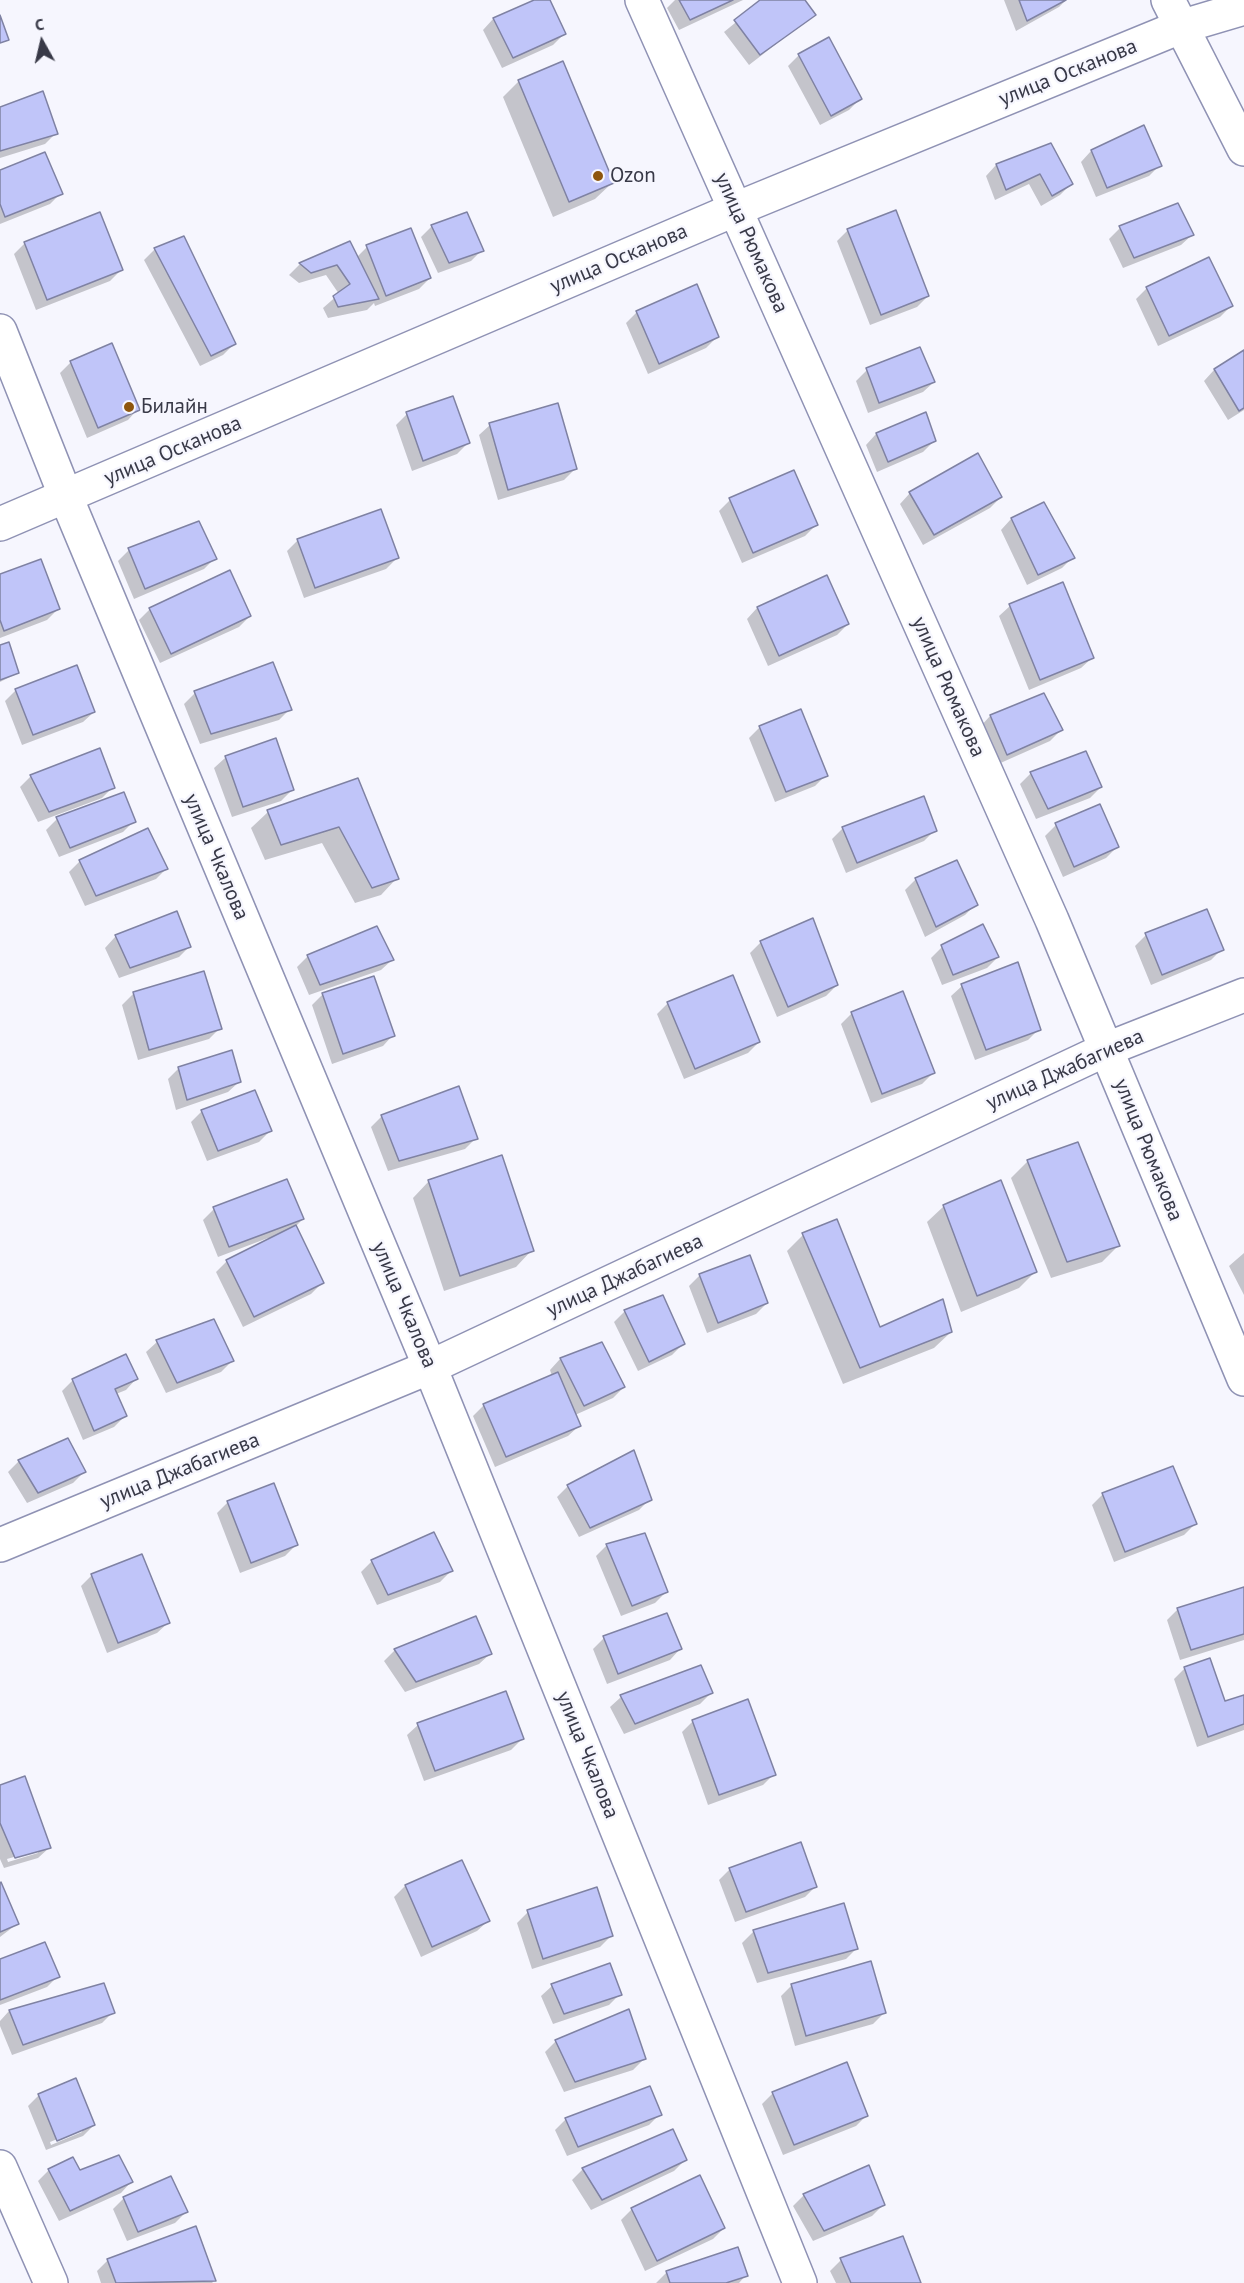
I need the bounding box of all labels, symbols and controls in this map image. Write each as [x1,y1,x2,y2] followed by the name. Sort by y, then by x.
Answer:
[12,12,72,72] north arrow
[34,14,45,35] text: С
[995,34,1141,112] street label: улица Осканова
[610,163,656,189] place label: Ozon
[591,169,605,183] marker: Ozon
[709,169,793,317] street label: улица Рюмакова
[546,219,692,299] street label: улица Осканова
[141,394,208,420] place label: Билайн
[122,400,136,414] marker: Билайн
[100,411,246,491] street label: улица Осканова
[906,613,990,761] street label: улица Рюмакова
[178,790,254,924] street label: улица Чкалова
[982,1024,1148,1116] street label: улица Джабагиева
[1108,1075,1188,1225] street label: улица Рюмакова
[543,1229,707,1323] street label: улица Джабагиева
[366,1238,442,1372] street label: улица Чкалова
[97,1428,263,1514] street label: улица Джабагиева
[550,1688,624,1822] street label: улица Чкалова

